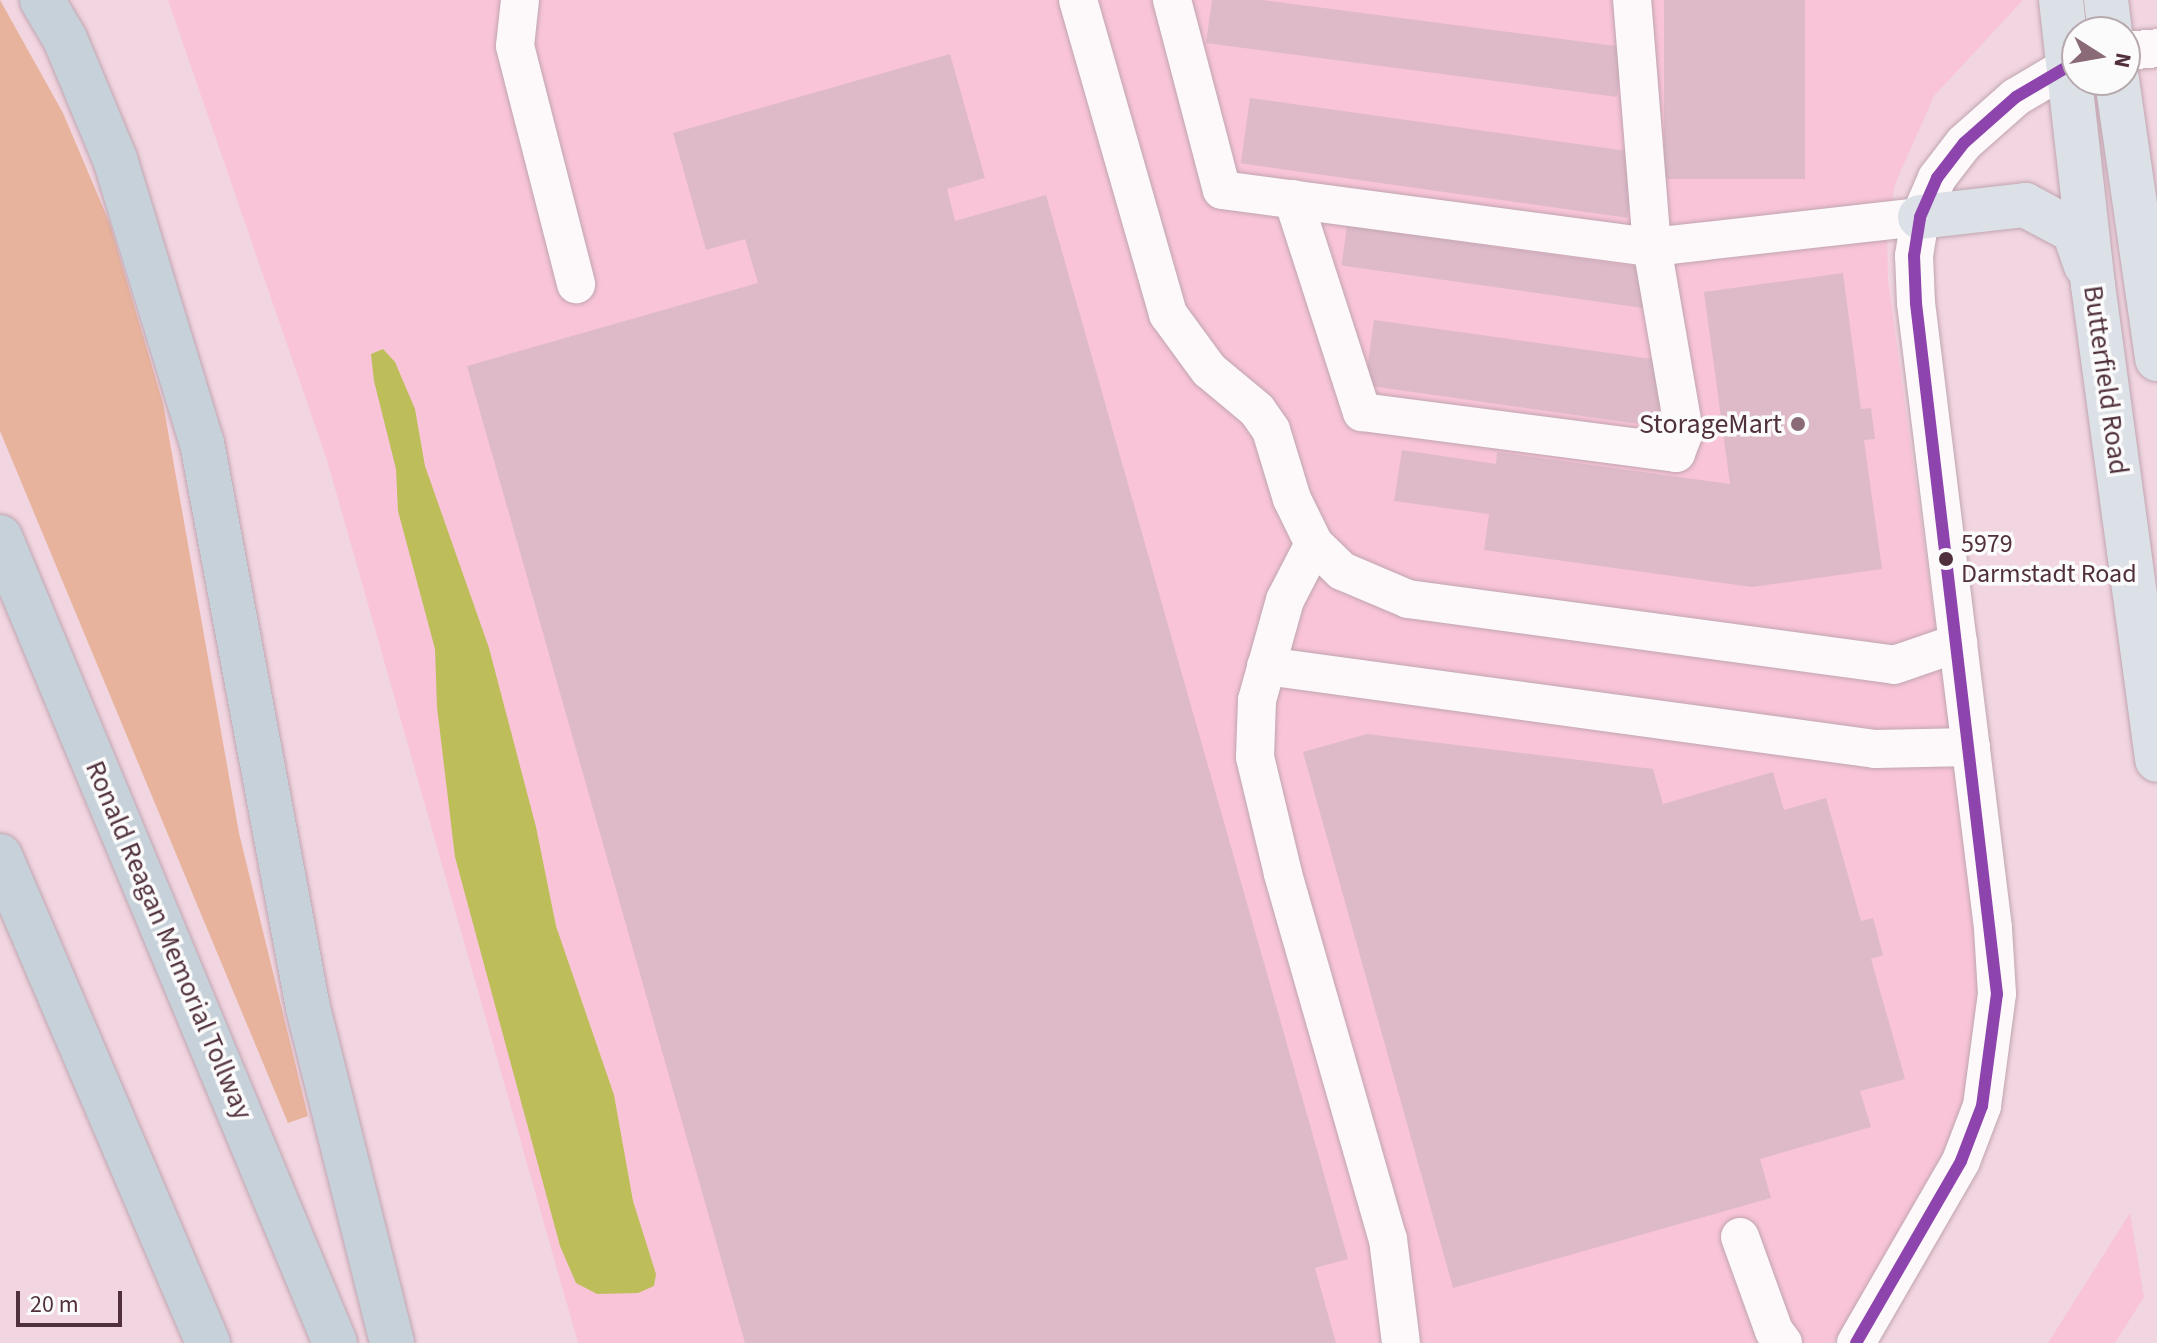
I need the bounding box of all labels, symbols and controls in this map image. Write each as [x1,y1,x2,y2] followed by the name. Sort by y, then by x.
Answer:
[2061,16,2141,96] north arrow
[2105,50,2140,70] text: N
[2076,283,2136,477] street label: Butterfield Road
[1639,407,1782,441] place label: StorageMart
[1789,415,1807,433] marker: StorageMart
[1961,528,2137,590] place label: 5979 Darmstadt Road
[1938,551,1954,567] marker: 5979 Darmstadt Road
[78,756,260,1124] street label: Ronald Reagan Memorial Tollway
[20,1275,126,1325] scale bar
[30,1287,79,1322] text: 20 m

